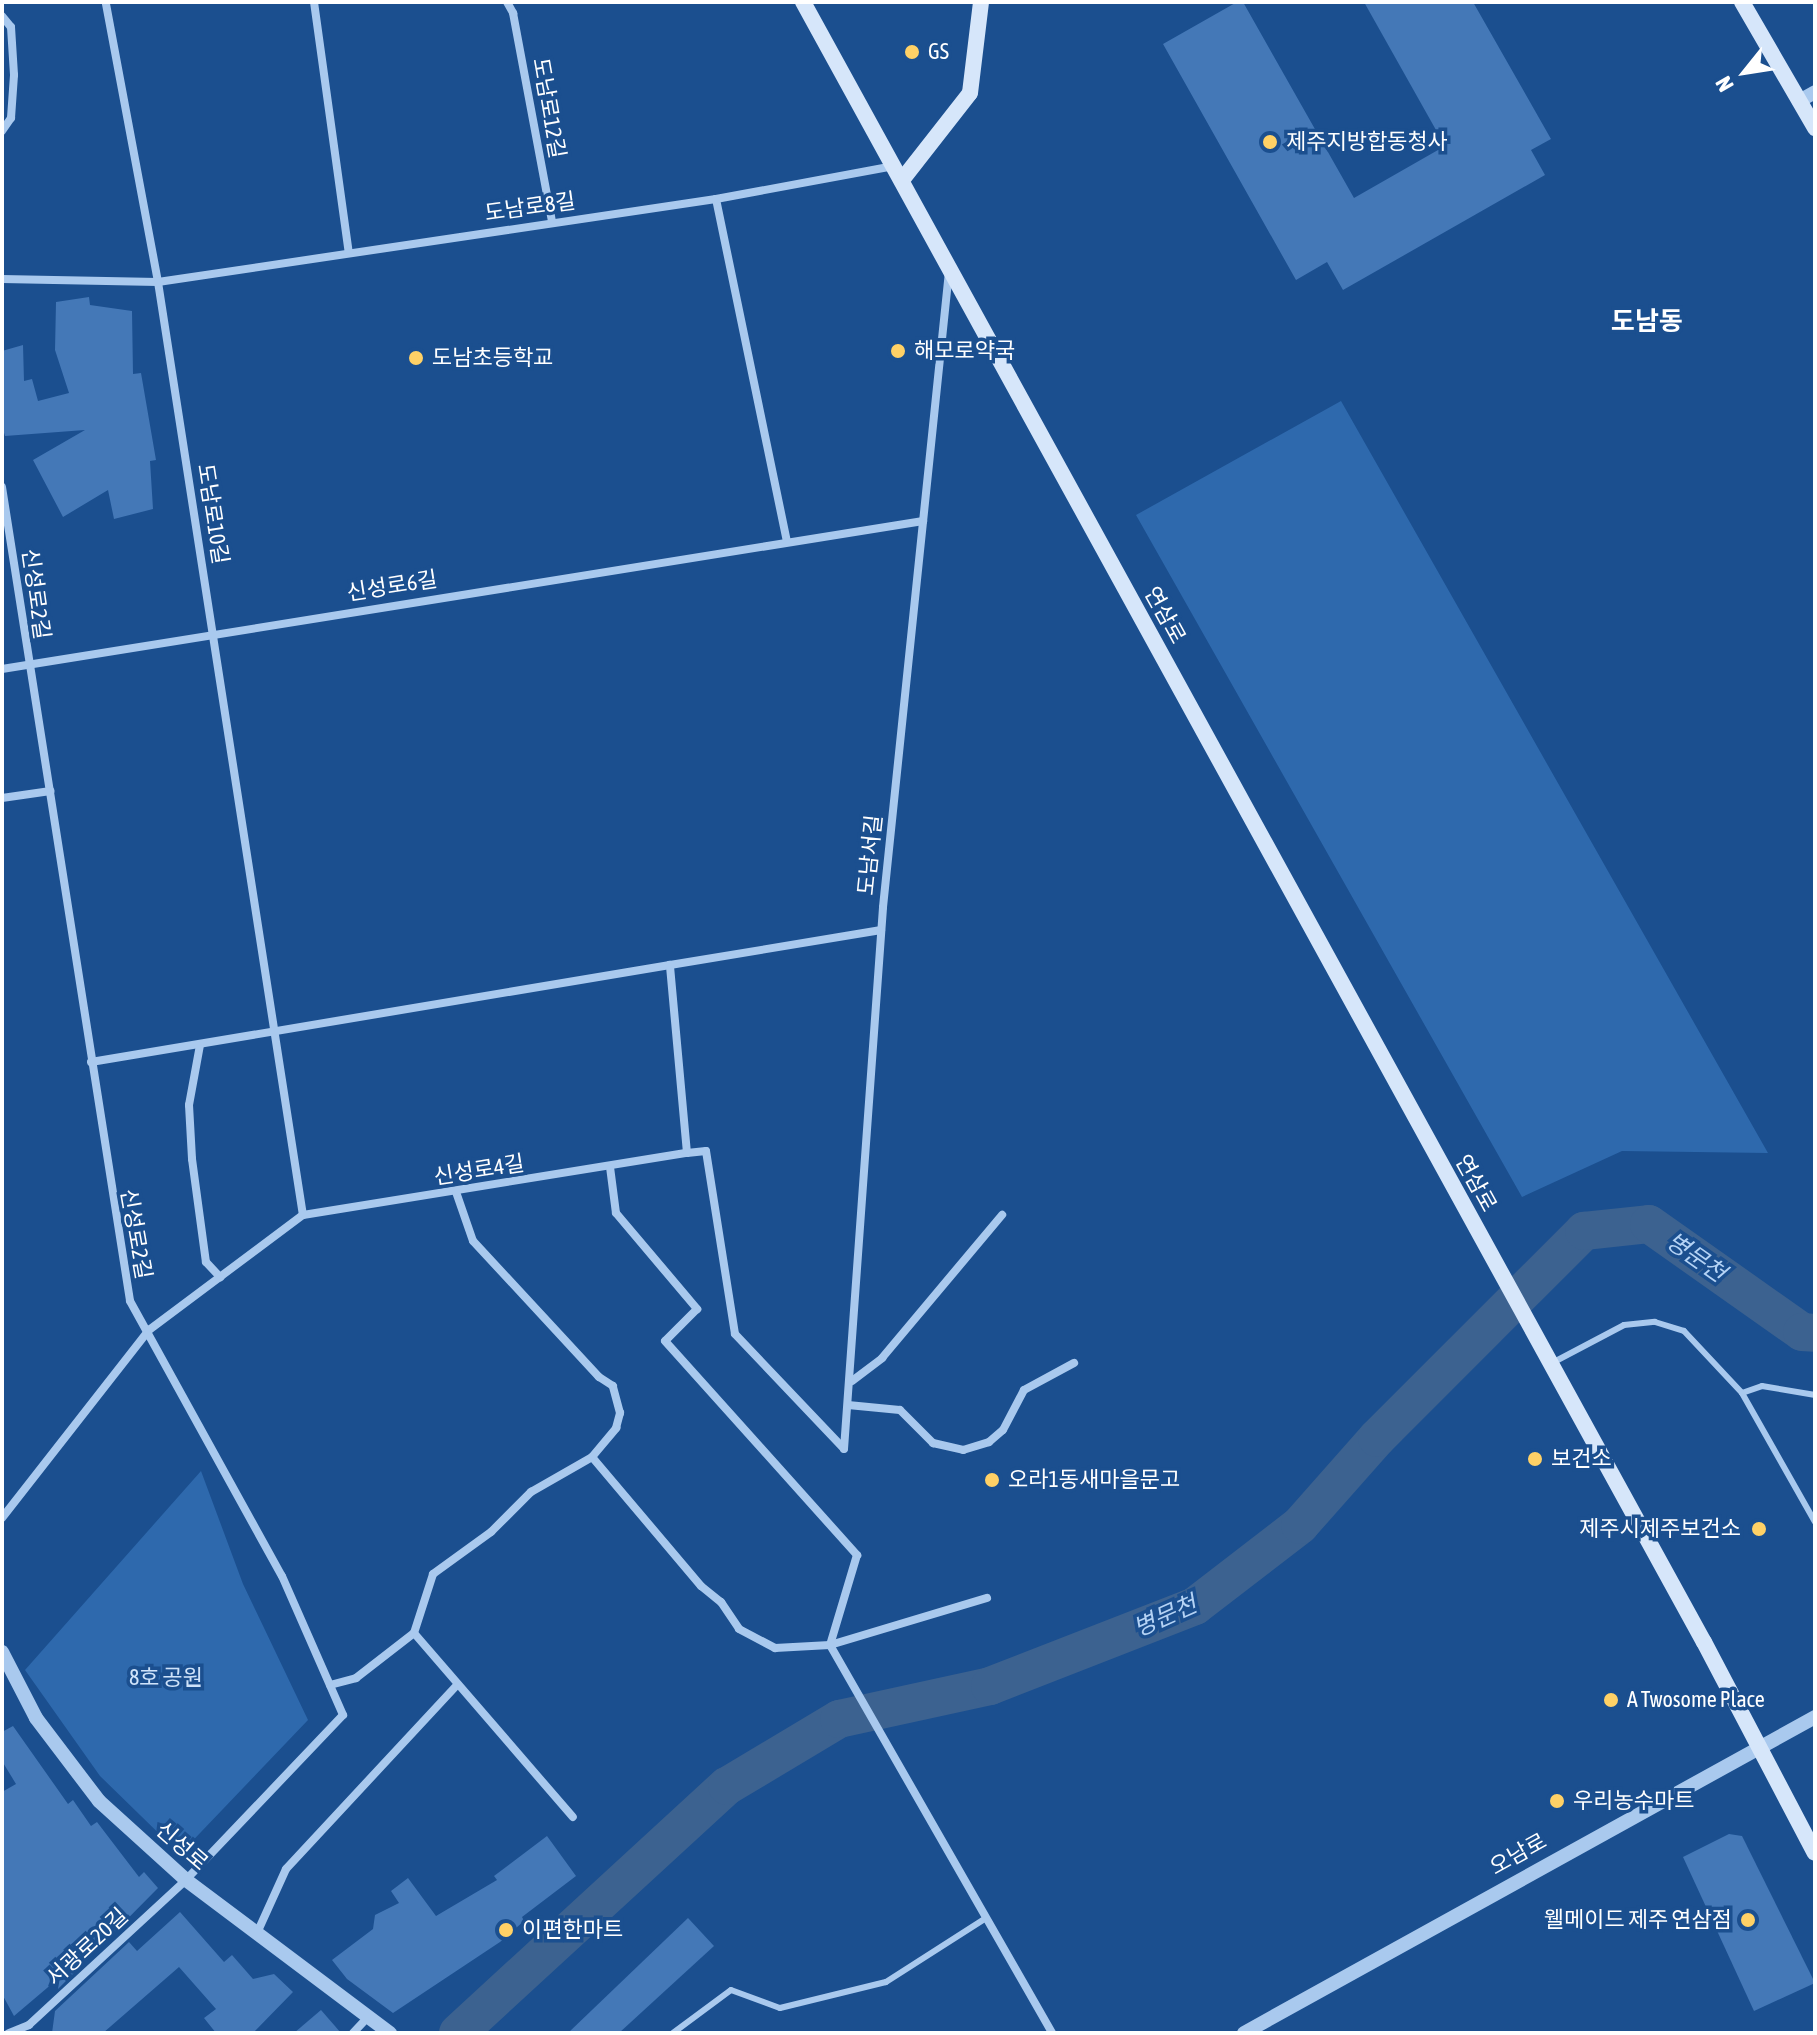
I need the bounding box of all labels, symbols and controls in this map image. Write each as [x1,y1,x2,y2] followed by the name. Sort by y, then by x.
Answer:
[1705,32,1785,112] north arrow
[928,39,949,65] place label: GS
[903,43,921,61] marker: GS
[527,56,571,160] street label: 도남로12길
[1710,72,1739,96] text: N
[1286,129,1448,155] place label: 제주지방합동청사
[1261,133,1279,151] marker: 제주지방합동청사
[483,188,577,226] street label: 도남로8길
[1611,306,1683,338] district label: 도남동
[914,338,1015,364] place label: 해모로약국
[889,342,907,360] marker: 해모로약국
[432,345,553,371] place label: 도남초등학교
[407,349,425,367] marker: 도남초등학교
[192,462,234,566] street label: 도남로10길
[17,547,55,641] street label: 신성로2길
[345,566,439,606] street label: 신성로6길
[1139,582,1191,648] street label: 연삼로
[853,813,887,897] street label: 도남서길
[432,1150,526,1190] street label: 신성로4길
[1450,1150,1502,1216] street label: 연삼로
[115,1187,157,1281] street label: 신성로2길
[1661,1226,1731,1288] water label: 병문천
[1551,1446,1612,1472] place label: 보건소
[1526,1450,1544,1468] marker: 보건소
[1008,1467,1180,1493] place label: 오라1동새마을문고
[983,1471,1001,1489] marker: 오라1동새마을문고
[1579,1516,1741,1542] place label: 제주시제주보건소
[1748,1518,1770,1540] marker: 제주시제주보건소
[1129,1589,1201,1643] water label: 병문천
[129,1665,203,1691] park label: 8호 공원
[1627,1687,1765,1713] place label: A Twosome Place
[1602,1691,1620,1709] marker: A Twosome Place
[1573,1788,1694,1814] place label: 우리농수마트
[1548,1792,1566,1810] marker: 우리농수마트
[150,1816,214,1876] street label: 신성로
[1485,1828,1551,1880] street label: 오남로
[41,1903,133,1991] street label: 서광로20길
[1544,1907,1732,1933] place label: 웰메이드 제주 연삼점
[1739,1911,1757,1929] marker: 웰메이드 제주 연삼점
[522,1917,623,1943] place label: 이편한마트
[497,1921,515,1939] marker: 이편한마트

